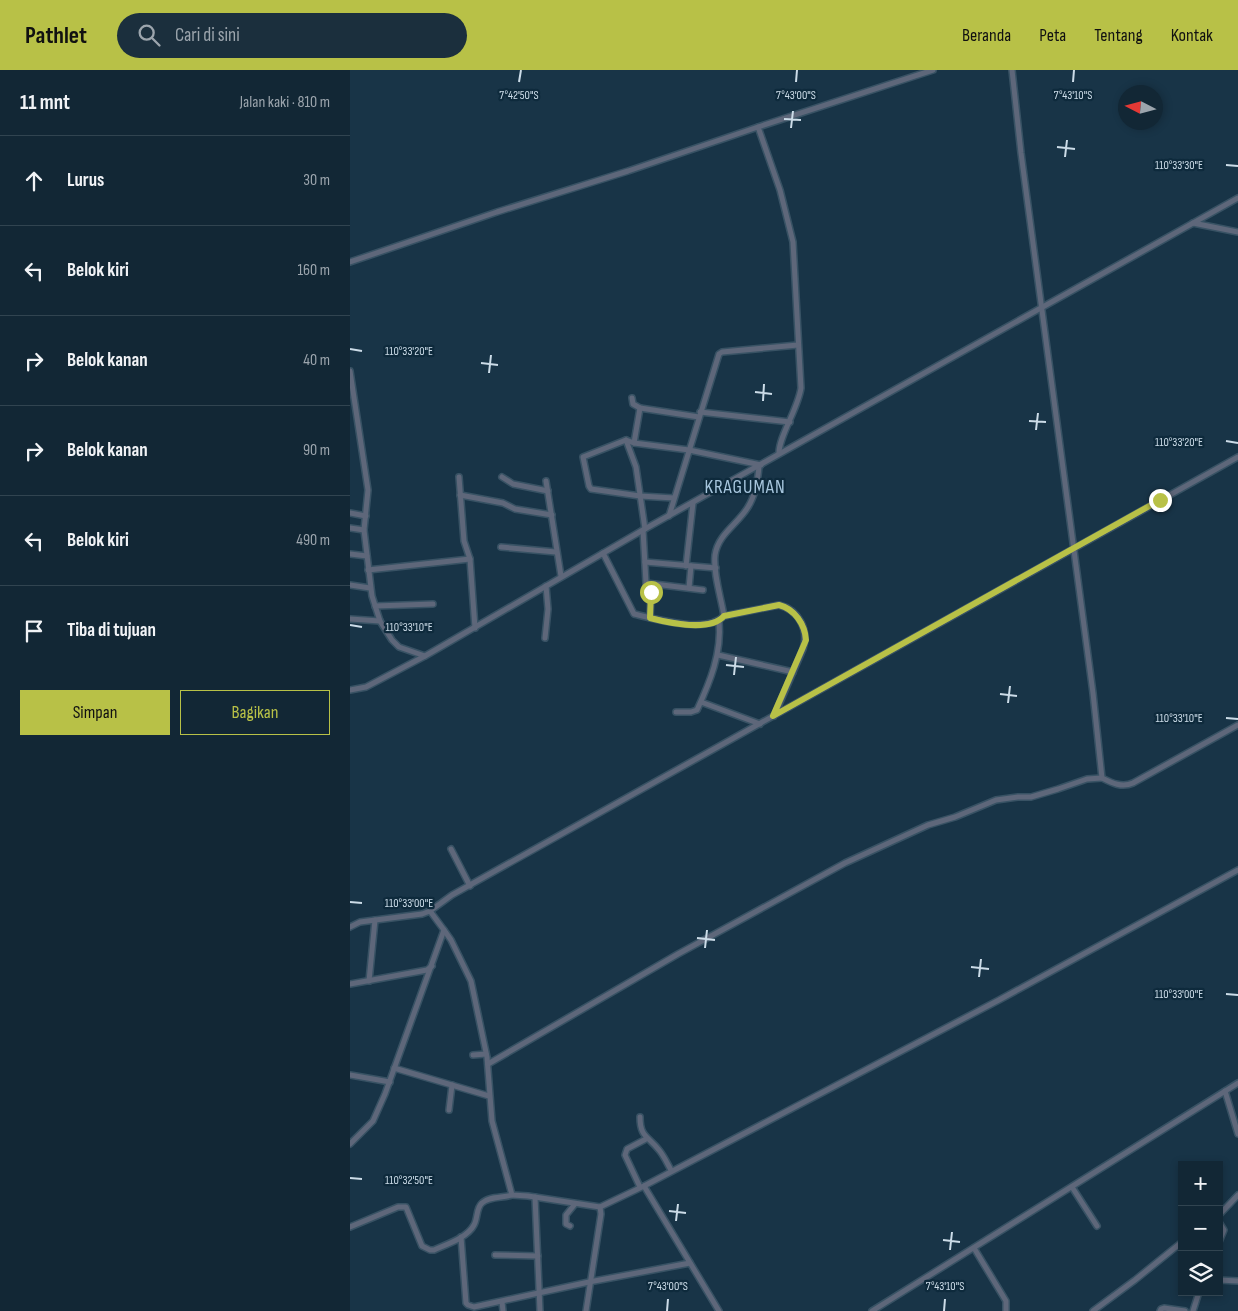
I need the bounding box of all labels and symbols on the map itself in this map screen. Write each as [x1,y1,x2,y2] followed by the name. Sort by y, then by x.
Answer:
[1118,85,1163,130] north arrow
[499,88,539,103] text: 7°42'50"S
[776,88,816,103] text: 7°43'00"S
[1054,88,1092,103] text: 7°43'10"S
[1155,158,1203,173] text: 110°33'30"E
[385,344,433,359] text: 110°33'20"E
[1155,435,1203,450] text: 110°33'20"E
[704,476,786,499] district label: KRAGUMAN
[1149,489,1172,512] route end
[640,581,663,604] route start
[385,620,433,635] text: 110°33'10"E
[1155,711,1203,726] text: 110°33'10"E
[385,896,433,911] text: 110°33'00"E
[1155,987,1203,1002] text: 110°33'00"E
[385,1173,433,1188] text: 110°32'50"E
[648,1279,688,1294] text: 7°43'00"S
[926,1279,964,1294] text: 7°43'10"S

